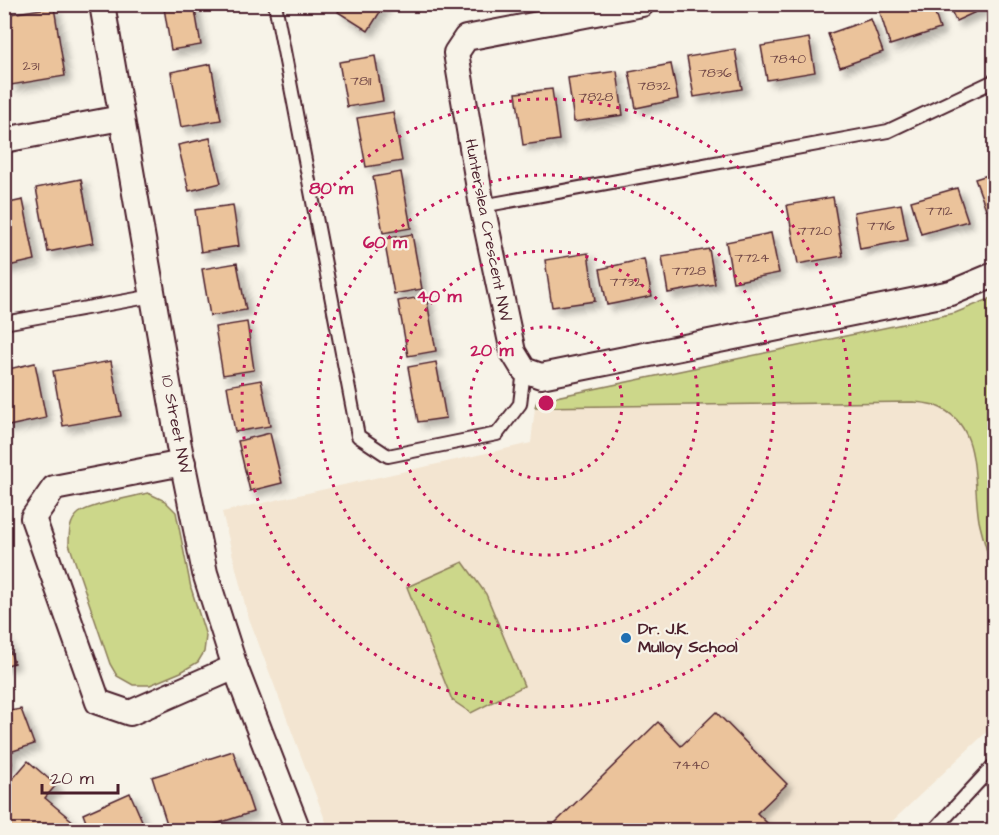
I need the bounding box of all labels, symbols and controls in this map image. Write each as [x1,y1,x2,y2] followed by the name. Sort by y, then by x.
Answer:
[770,49,806,69] house number: 7840
[23,56,40,76] house number: 231
[698,63,732,83] house number: 7836
[350,71,372,91] house number: 7811
[638,76,670,96] house number: 7832
[579,87,613,107] house number: 7828
[460,137,516,323] street label: Hunterslea Crescent NW
[309,176,354,201] text: 80 m
[925,201,953,221] house number: 7712
[867,216,895,236] house number: 7716
[798,221,832,241] house number: 7720
[363,230,408,255] text: 60 m
[735,248,770,268] house number: 7724
[672,261,706,281] house number: 7728
[610,272,642,292] house number: 7732
[417,284,462,309] text: 40 m
[470,338,514,363] text: 20 m
[156,373,196,475] street label: 10 Street NW
[536,393,556,413] centre of rings
[638,618,738,659] place label: Dr. J.K. Mulloy School
[619,631,633,645] marker: Dr. J.K. Mulloy School
[673,755,709,775] house number: 7440
[42,757,118,795] scale bar
[51,766,94,791] text: 20 m

